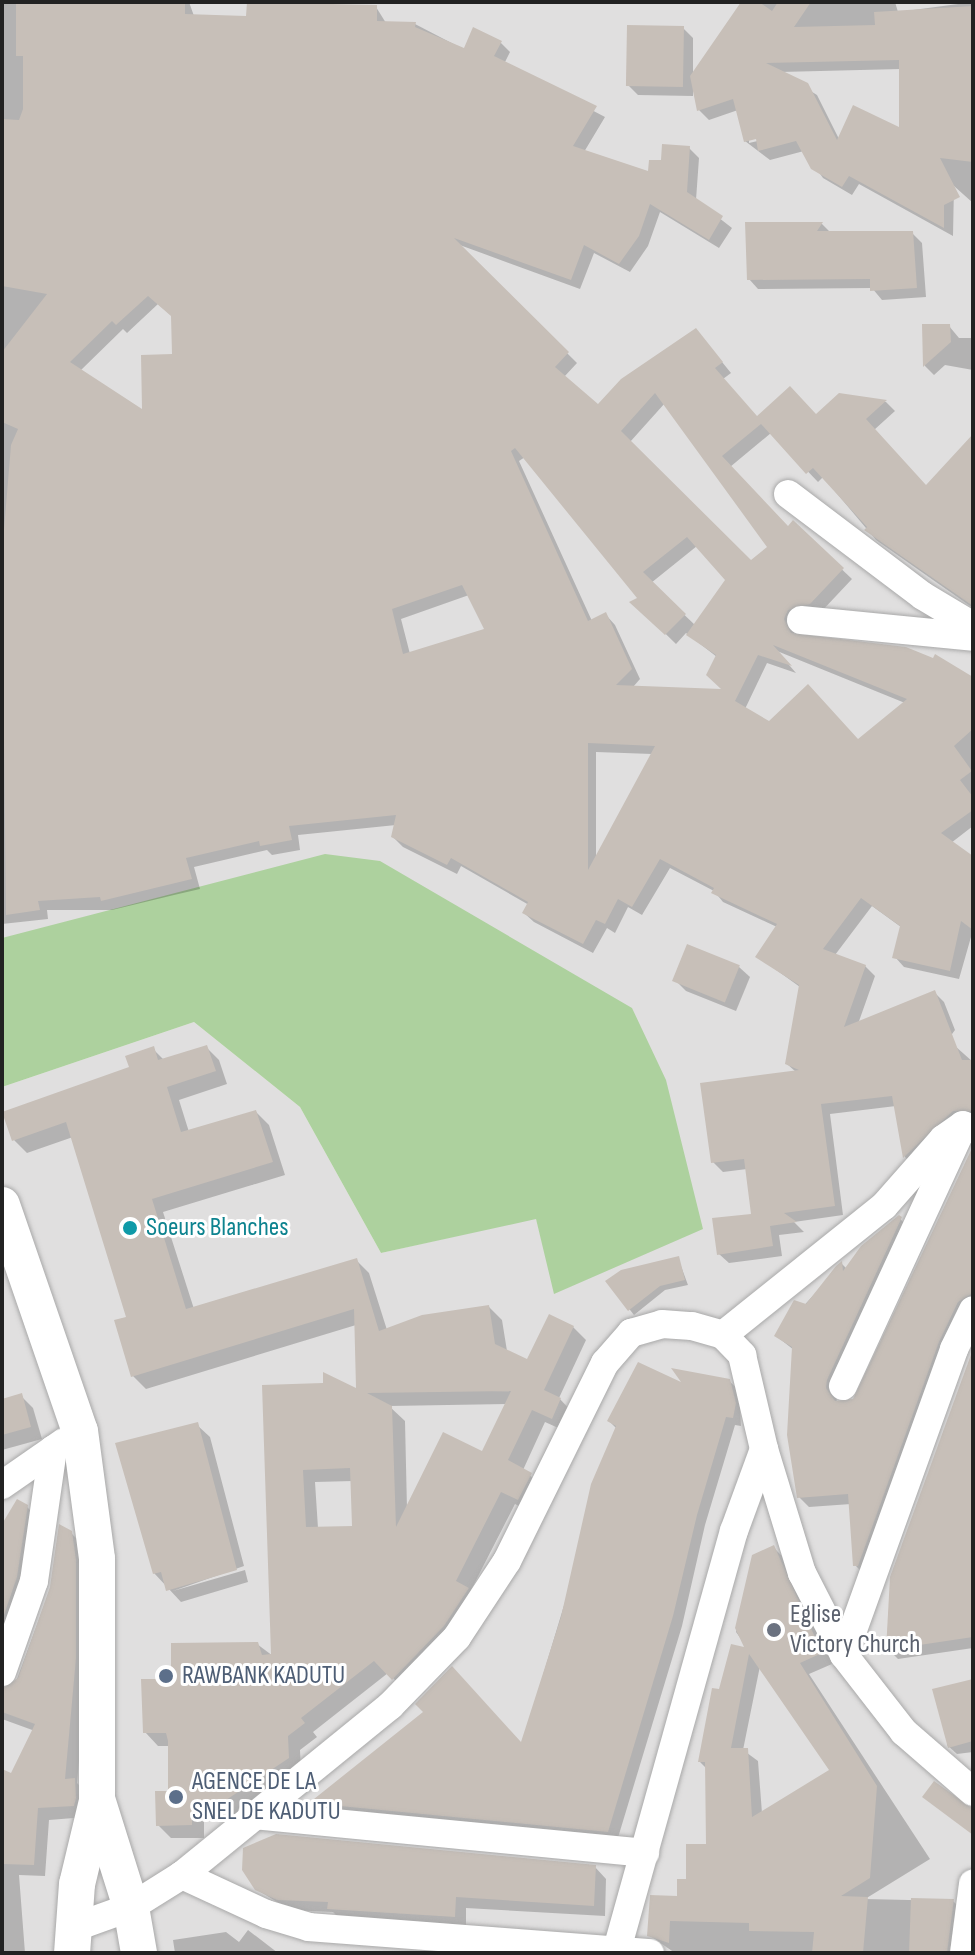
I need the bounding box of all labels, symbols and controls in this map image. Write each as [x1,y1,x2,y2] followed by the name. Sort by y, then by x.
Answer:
[146,1212,289,1244] place label: Soeurs Blanches
[121,1219,139,1237] marker: Soeurs Blanches
[790,1599,920,1660] place label: Eglise Victory Church
[765,1621,783,1639] marker: Eglise Victory Church
[182,1660,345,1692] place label: RAWBANK KADUTU
[157,1667,175,1685] marker: RAWBANK KADUTU
[192,1766,341,1828] place label: AGENCE DE LA SNEL DE KADUTU
[167,1788,185,1806] marker: AGENCE DE LA SNEL DE KADUTU

